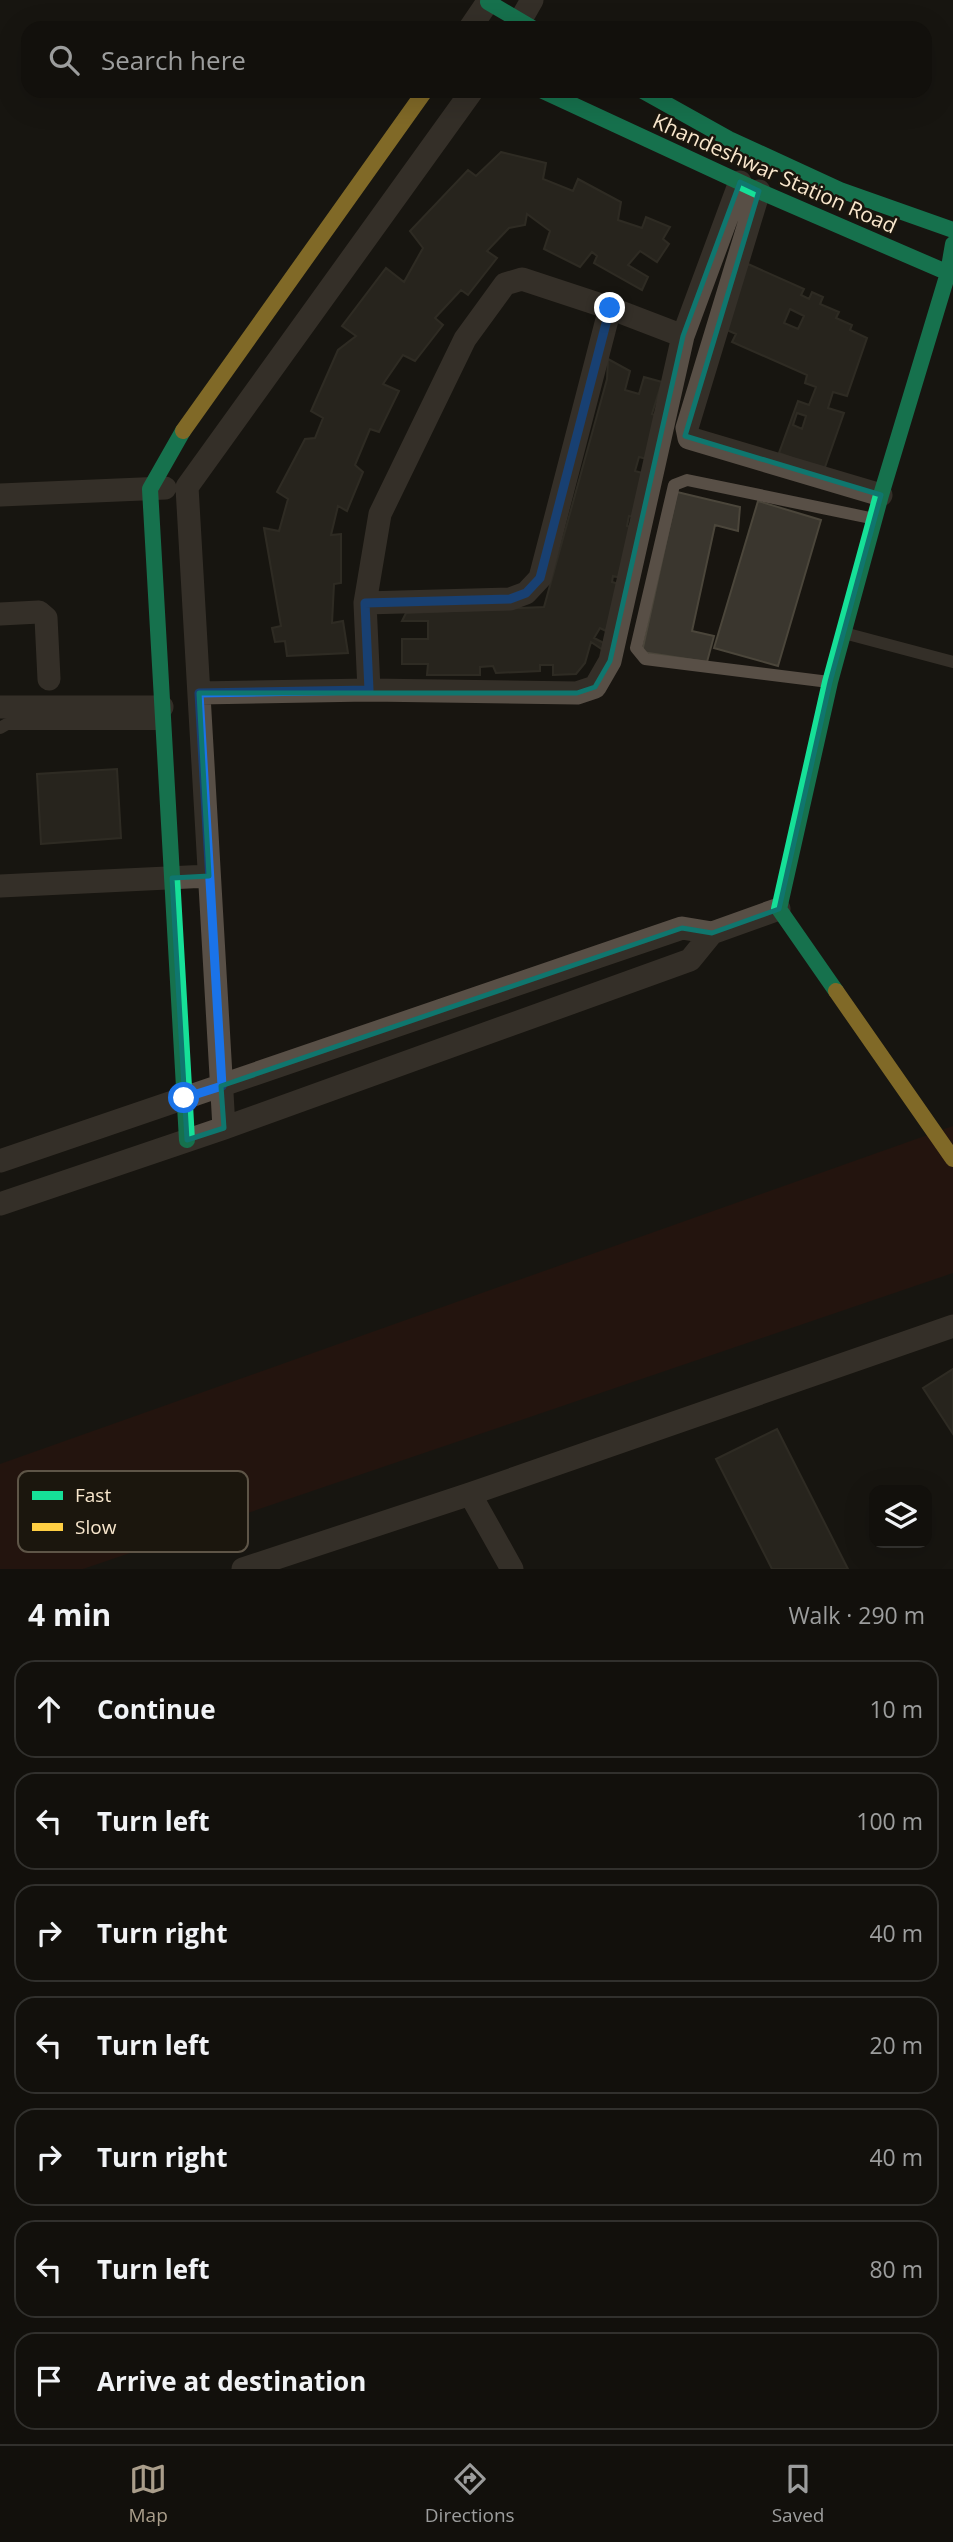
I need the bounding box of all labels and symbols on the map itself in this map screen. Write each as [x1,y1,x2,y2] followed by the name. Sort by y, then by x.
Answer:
[649,106,901,240] street label: Khandeshwar Station Road
[594,292,625,323] route end
[168,1082,199,1113] route start
[18,1471,248,1552] legend
[75,1482,111,1508] text: Fast
[75,1514,117,1540] text: Slow

